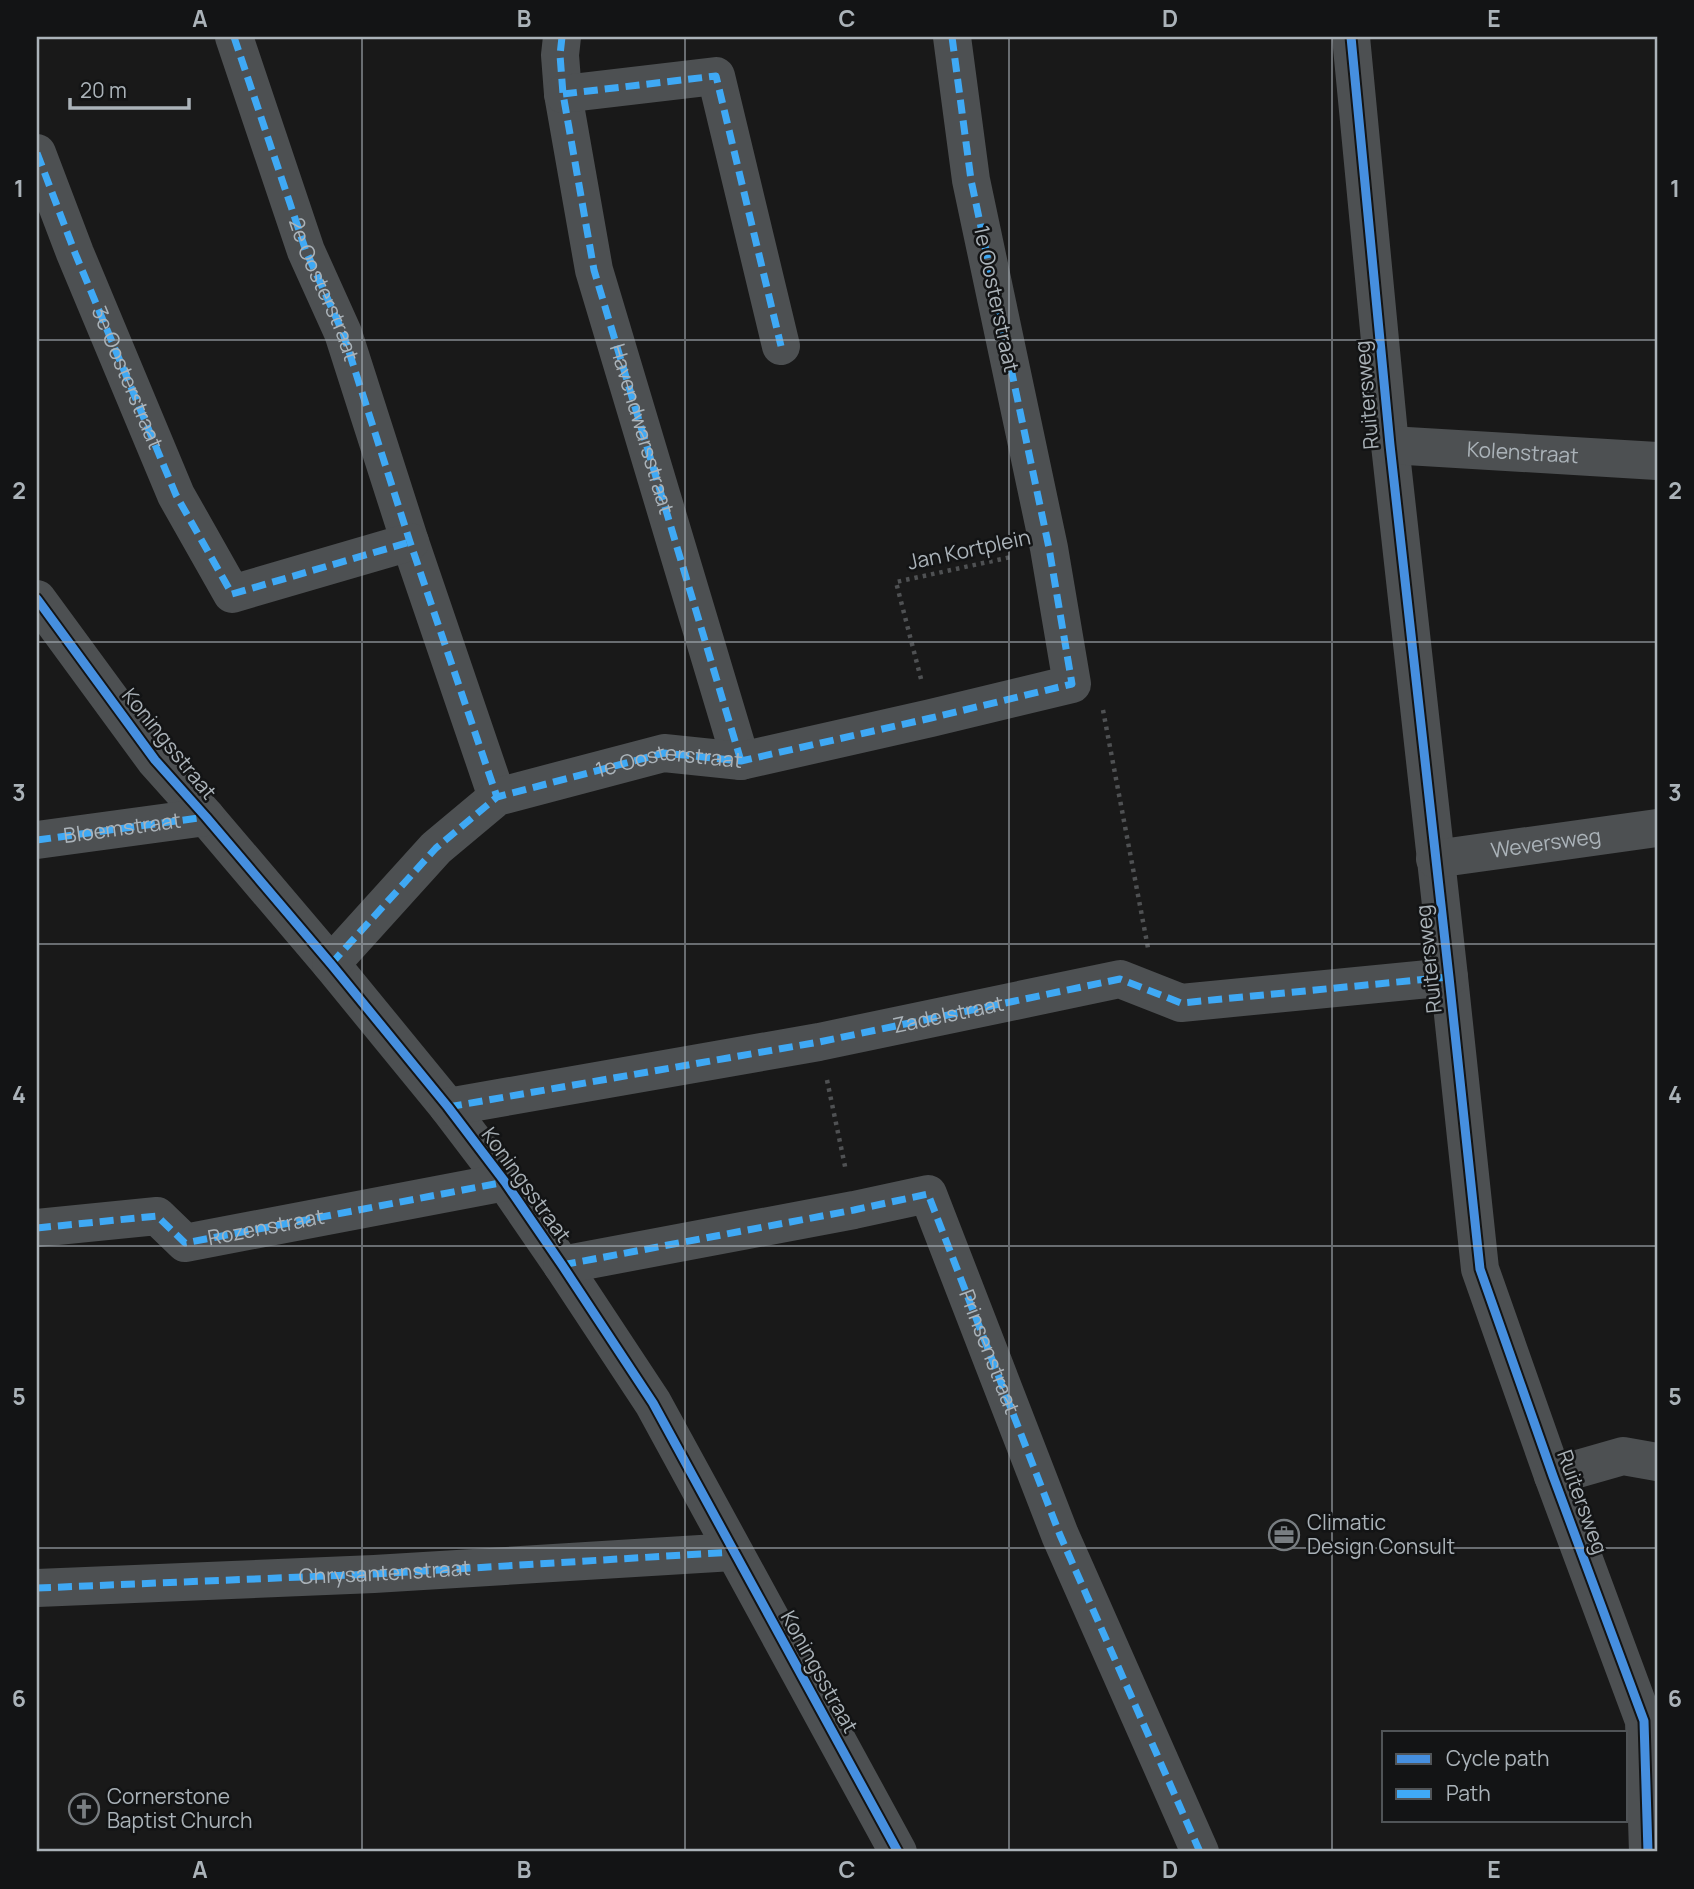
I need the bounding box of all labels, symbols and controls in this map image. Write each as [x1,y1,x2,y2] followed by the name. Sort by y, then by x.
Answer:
[192,2,208,34] text: A
[517,2,531,34] text: B
[839,2,856,34] text: C
[1162,2,1178,34] text: D
[1487,2,1501,34] text: E
[70,66,189,110] scale bar
[80,76,127,104] text: 20 m
[14,172,24,204] text: 1
[1670,172,1680,204] text: 1
[283,214,366,364] street label: 2e Oosterstraat
[968,223,1026,375] street label: 1e Oosterstraat
[86,301,170,453] street label: 3e Oosterstraat
[604,340,681,517] street label: Havendwarsstraat
[1347,340,1385,451] street label: Ruitersweg
[1466,435,1579,469] street label: Kolenstraat
[12,474,26,506] text: 2
[1668,474,1682,506] text: 2
[905,522,1033,576] street label: Jan Kortplein
[116,682,223,805] street label: Koningsstraat
[592,738,744,783] street label: 1e Oosterstraat
[12,776,26,808] text: 3
[1668,776,1682,808] text: 3
[62,806,183,849] street label: Bloemstraat
[1489,821,1603,864] street label: Weversweg
[1408,903,1448,1015] street label: Ruitersweg
[890,989,1006,1039] street label: Zadelstraat
[12,1078,26,1110] text: 4
[1668,1078,1682,1110] text: 4
[476,1121,578,1248] street label: Koningsstraat
[205,1202,327,1251] street label: Rozenstraat
[953,1285,1027,1418] street label: Prinsenstraat
[12,1380,26,1412] text: 5
[1668,1380,1682,1412] text: 5
[1551,1446,1615,1558] street label: Ruitersweg
[1307,1508,1455,1560] place label: Climatic Design Consult
[1267,1518,1301,1552] office icon: Climatic Design Consult
[298,1553,471,1590] street label: Chrysantenstraat
[775,1605,865,1738] street label: Koningsstraat
[12,1682,26,1714] text: 6
[1668,1682,1682,1714] text: 6
[1382,1731,1628,1822] legend
[1446,1744,1549,1772] text: Cycle path
[1446,1779,1491,1807] text: Path
[107,1782,252,1834] place label: Cornerstone Baptist Church
[67,1792,101,1826] church icon: Cornerstone Baptist Church
[192,1853,208,1885] text: A
[517,1853,531,1885] text: B
[839,1853,856,1885] text: C
[1162,1853,1178,1885] text: D
[1487,1853,1501,1885] text: E

